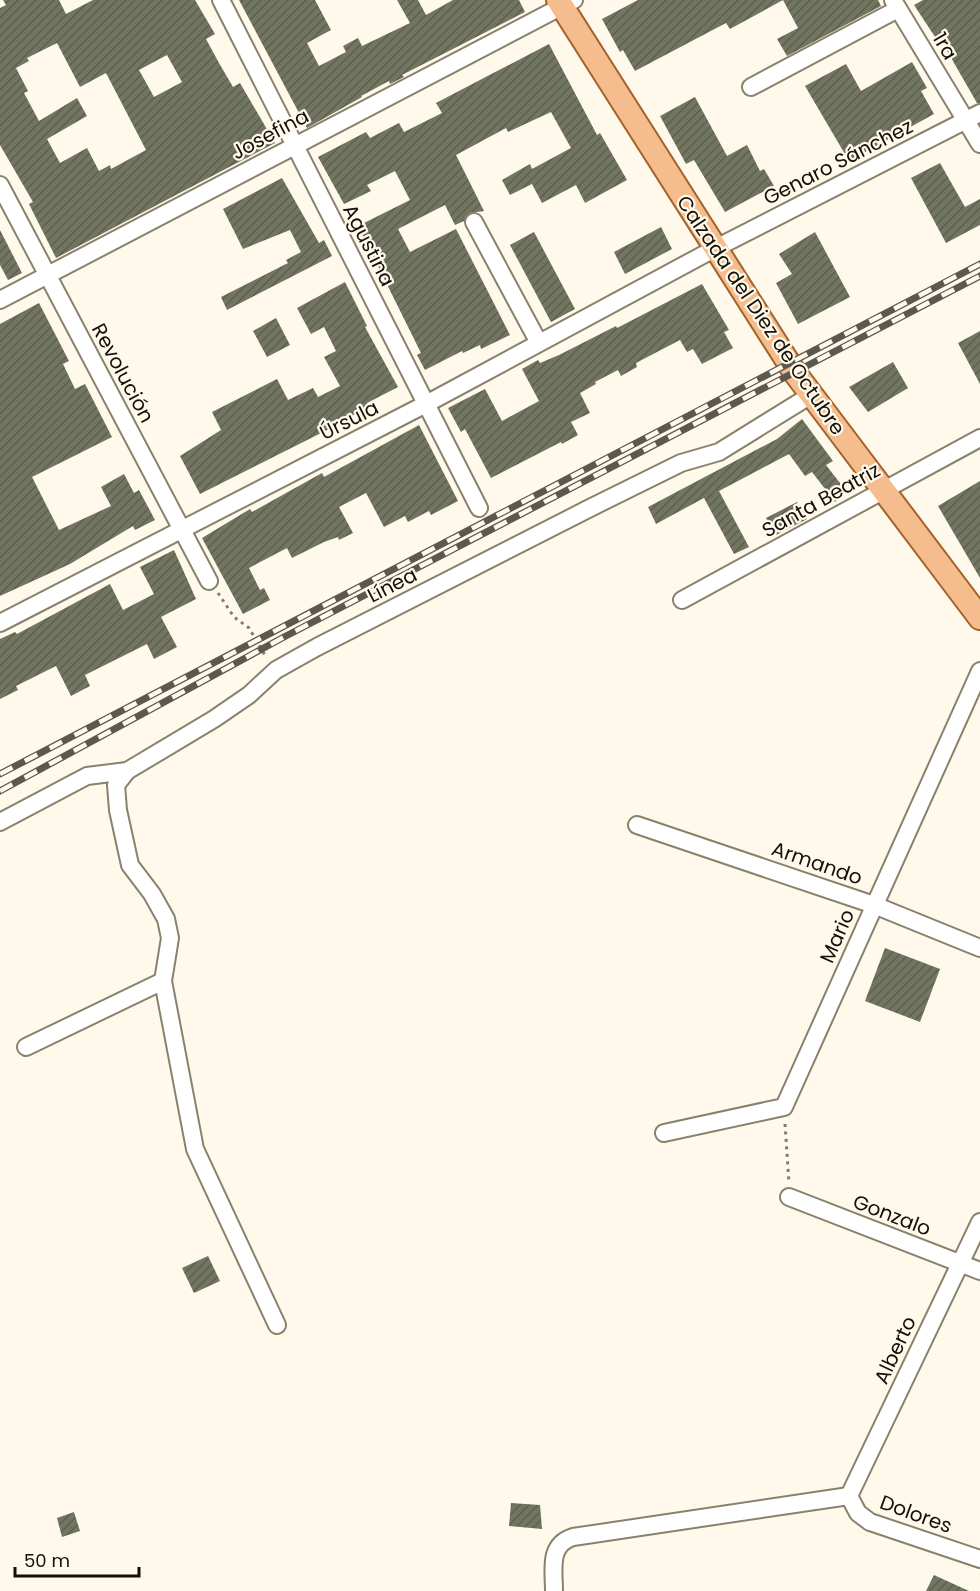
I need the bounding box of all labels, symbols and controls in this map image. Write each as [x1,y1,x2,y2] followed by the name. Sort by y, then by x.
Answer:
[926,27,964,65] street label: 1ra
[226,102,314,166] street label: Josefina
[758,112,918,212] street label: Genaro Sánchez
[670,190,852,440] street label: Calzada del Diez de Octubre
[336,199,402,291] street label: Agustina
[85,318,161,428] street label: Revolución
[315,393,383,447] street label: Úrsula
[757,456,885,544] street label: Santa Beatriz
[362,561,422,609] street label: Línea
[768,834,866,892] street label: Armando
[813,905,861,967] street label: Mario
[849,1187,935,1243] street label: Gonzalo
[867,1312,923,1388] street label: Alberto
[876,1488,956,1540] street label: Dolores
[15,1540,140,1578] scale bar
[24,1548,70,1573] text: 50 m

